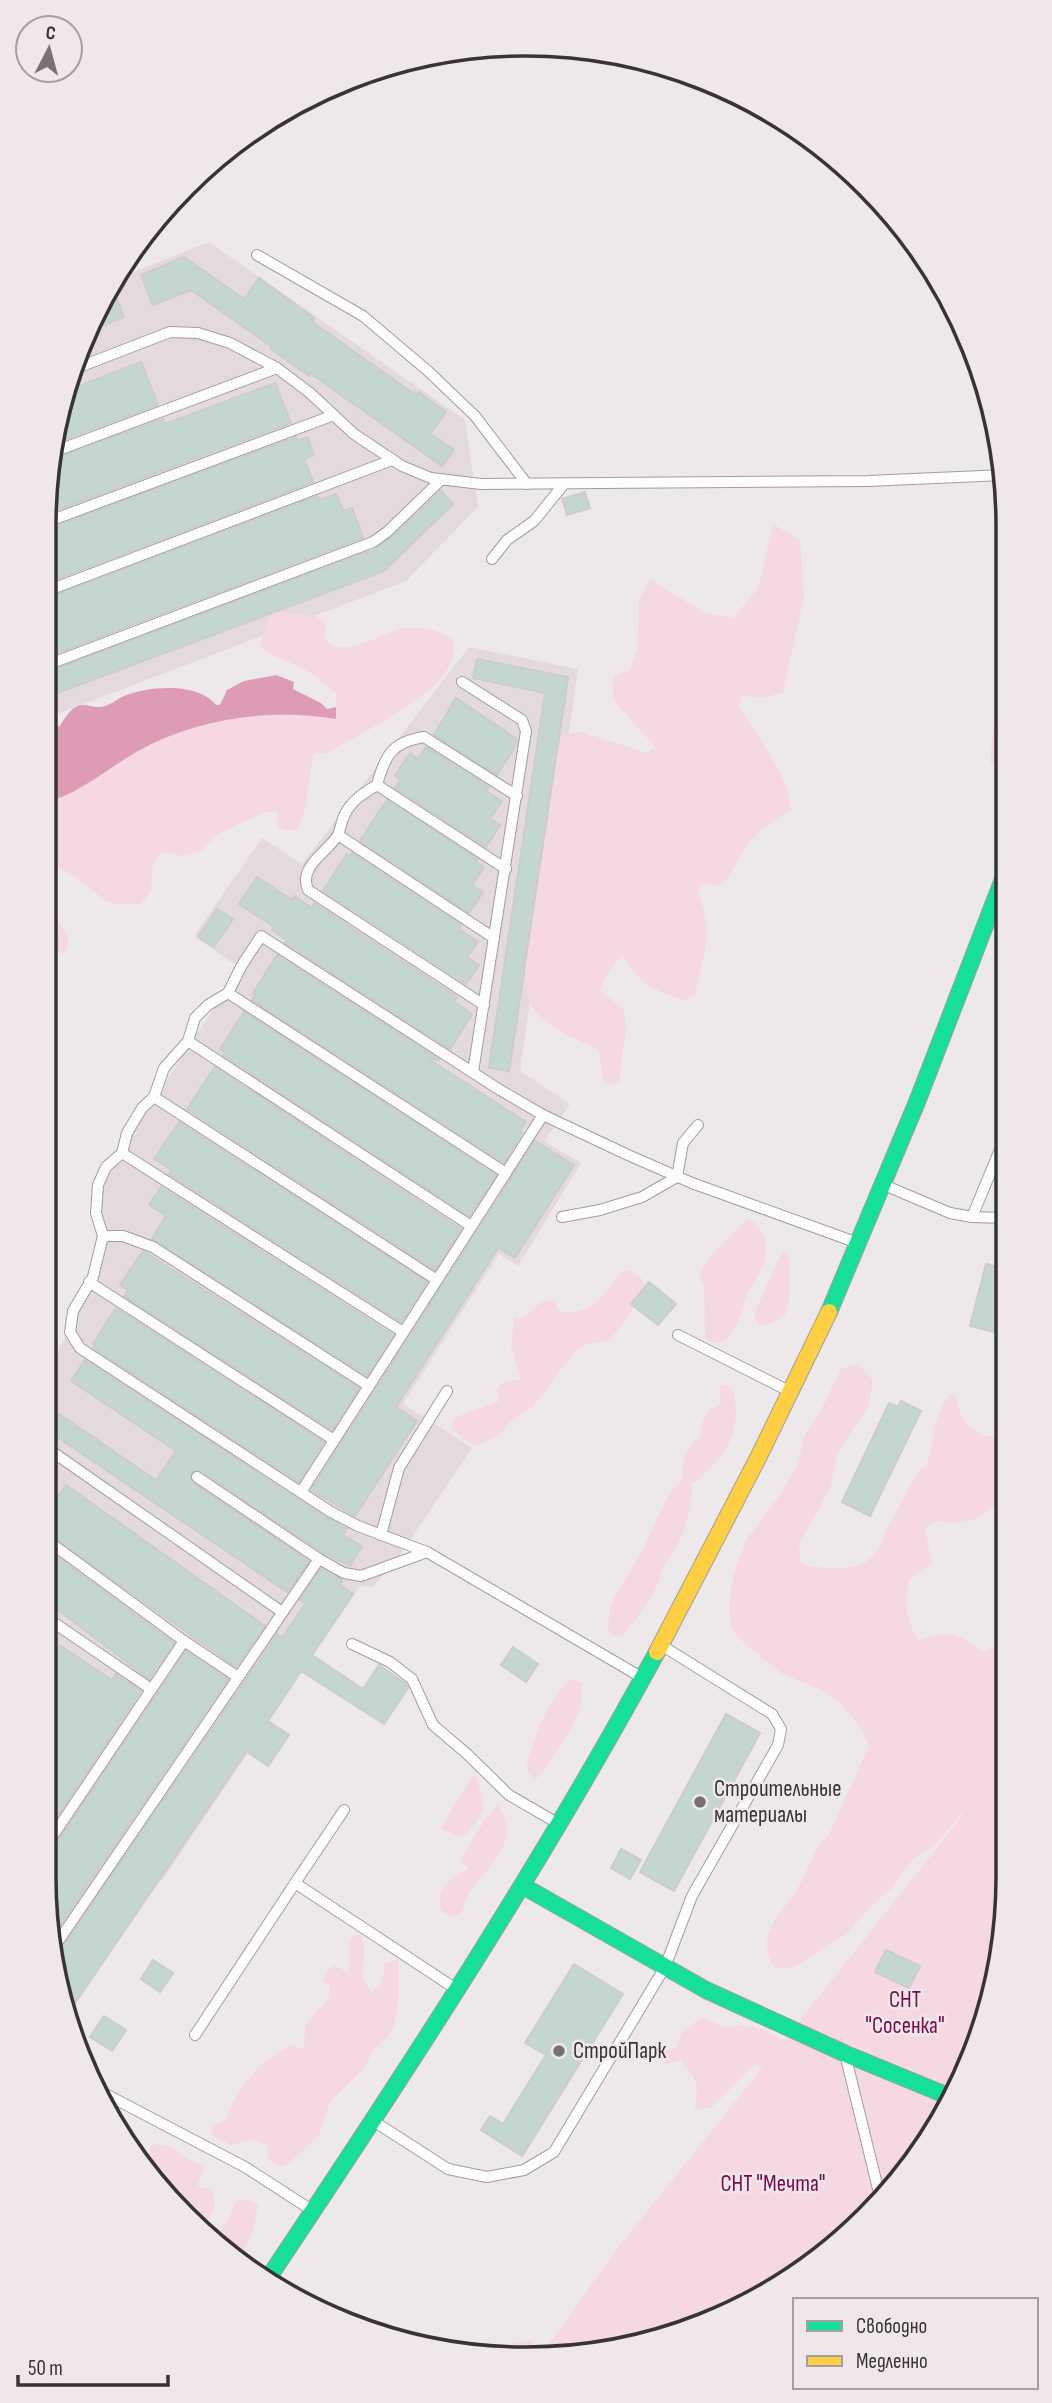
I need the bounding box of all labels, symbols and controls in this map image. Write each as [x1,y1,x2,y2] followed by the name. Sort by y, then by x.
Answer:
[14,14,84,84] north arrow
[45,22,57,46] text: С
[714,1775,841,1829] place label: Строительные материалы
[692,1794,708,1810] marker: Строительные материалы
[865,1986,945,2040] park label: СНТ "Сосенка"
[573,2037,667,2065] place label: СтройПарк
[551,2043,567,2059] marker: СтройПарк
[720,2170,826,2198] park label: СНТ "Мечта"
[793,2298,1038,2389] legend
[856,2314,927,2339] text: Свободно
[18,2344,168,2388] scale bar
[856,2349,928,2374] text: Медленно
[28,2356,63,2381] text: 50 m

